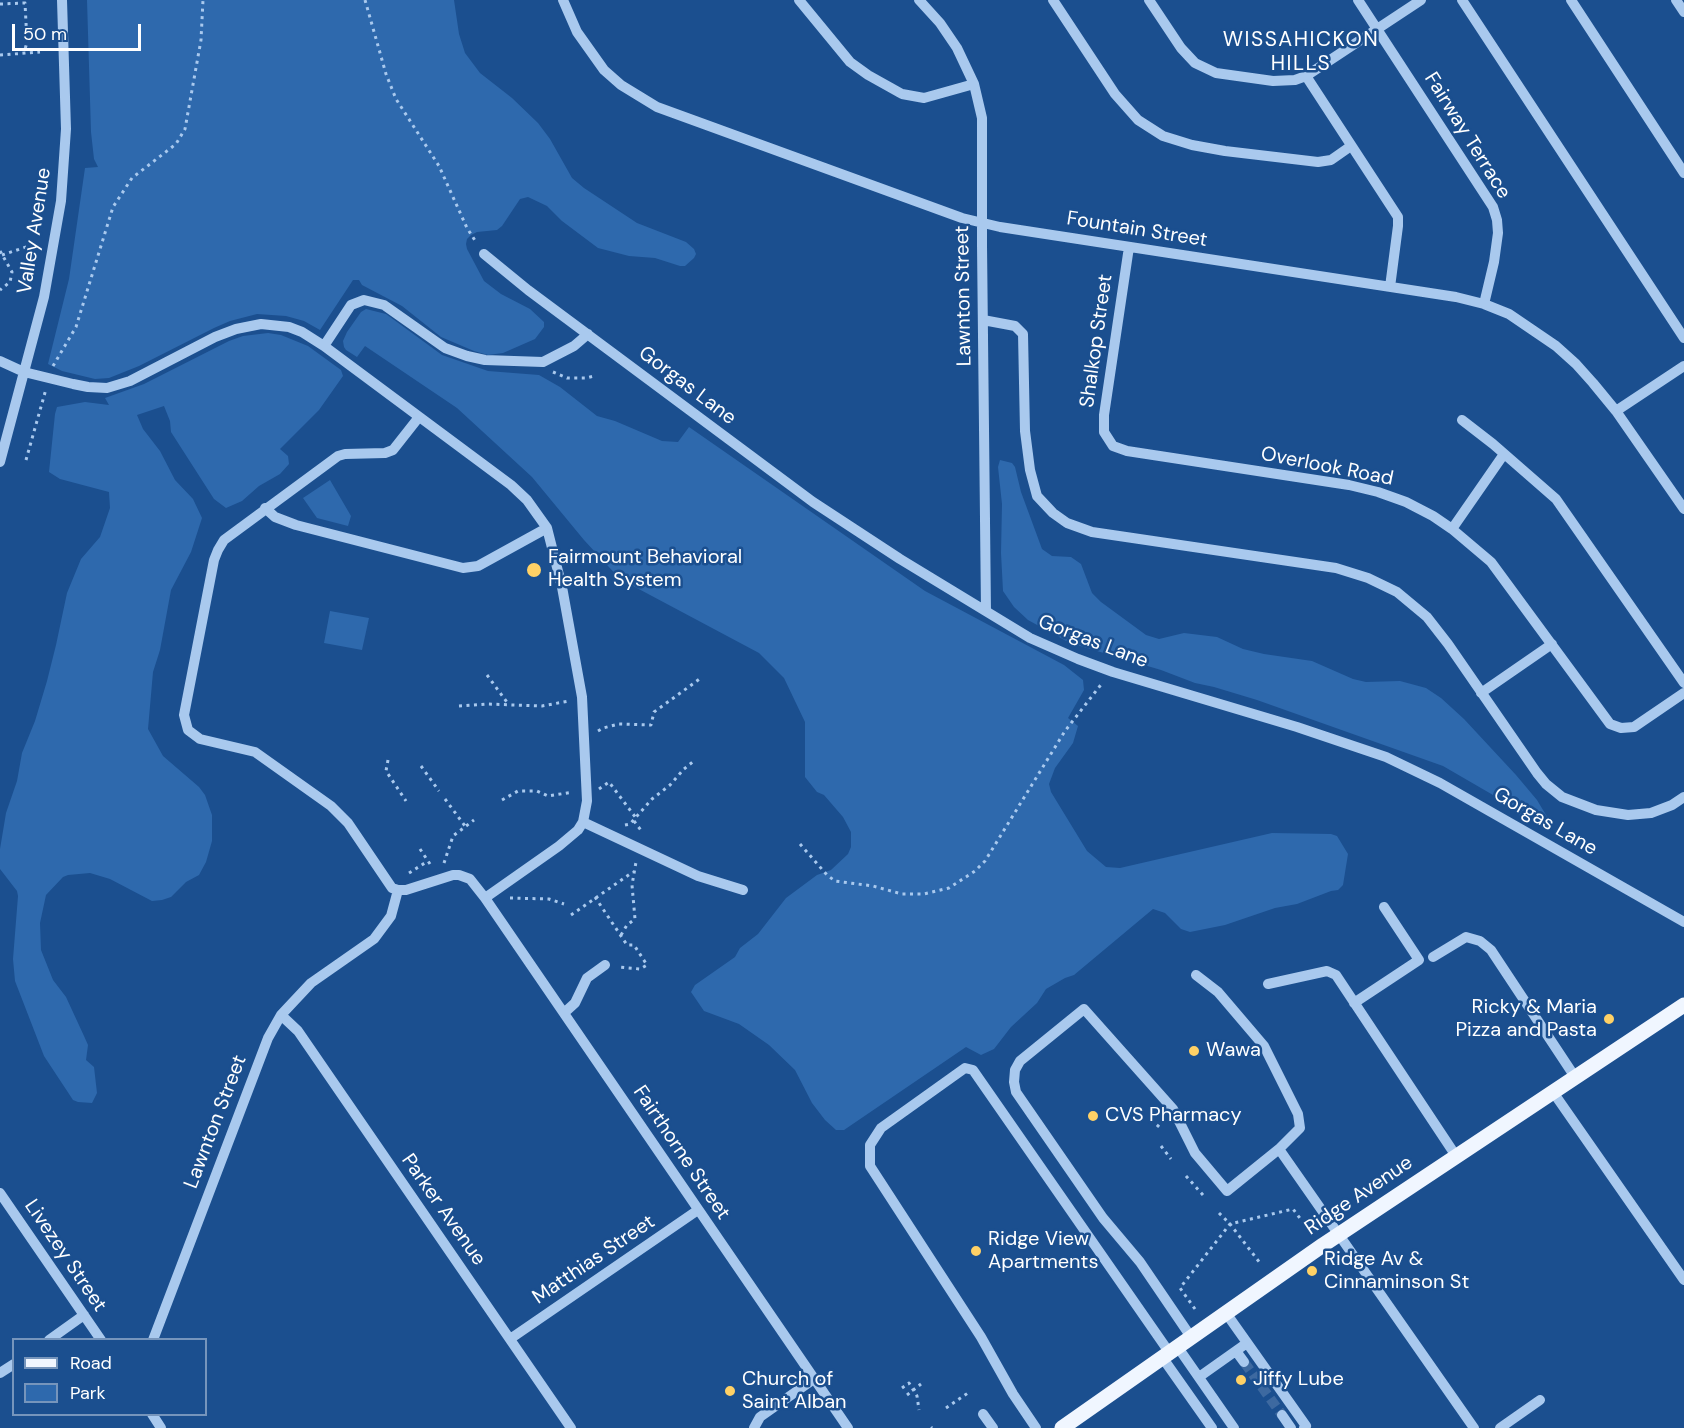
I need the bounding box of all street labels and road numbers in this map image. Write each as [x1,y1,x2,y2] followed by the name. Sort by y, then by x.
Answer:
[1419,68,1515,204] street label: Fairway Terrace
[13,166,57,296] street label: Valley Avenue
[1065,207,1209,253] street label: Fountain Street
[951,225,977,367] street label: Lawnton Street
[1076,273,1118,409] street label: Shalkop Street
[634,342,740,430] street label: Gorgas Lane
[1259,442,1395,492] street label: Overlook Road
[1035,610,1151,674] street label: Gorgas Lane
[1489,783,1601,861] street label: Gorgas Lane
[180,1052,252,1192] street label: Lawnton Street
[627,1081,735,1225] street label: Fairthorne Street
[396,1150,490,1270] street label: Parker Avenue
[1301,1151,1417,1241] street label: Ridge Avenue
[19,1195,111,1317] street label: Livezey Street
[528,1210,660,1310] street label: Matthias Street

